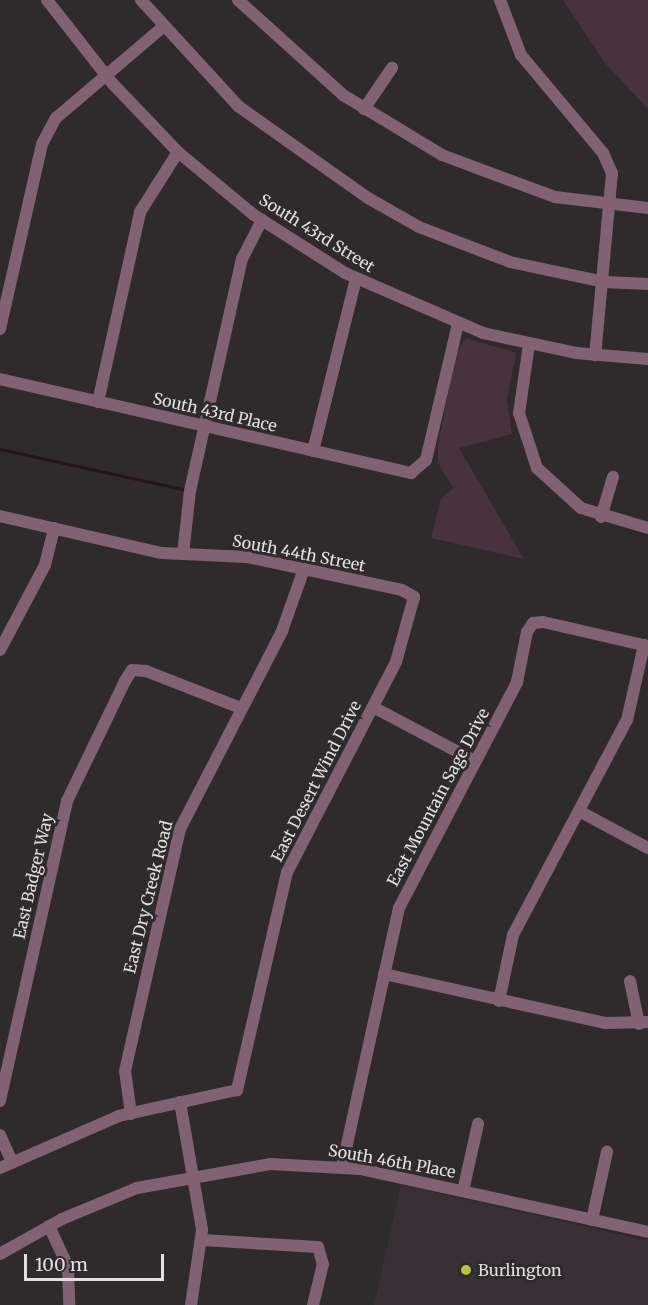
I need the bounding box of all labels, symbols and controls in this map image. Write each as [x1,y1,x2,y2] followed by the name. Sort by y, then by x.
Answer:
[256,190,378,276] street label: South 43rd Street
[151,388,279,436] street label: South 43rd Place
[231,531,367,575] street label: South 44th Street
[267,697,365,865] street label: East Desert Wind Drive
[383,705,493,889] street label: East Mountain Sage Drive
[9,811,57,941] street label: East Badger Way
[120,819,176,975] street label: East Dry Creek Road
[327,1140,457,1182] street label: South 46th Place
[27,1242,166,1280] scale bar
[35,1253,88,1276] text: 100 m
[478,1260,562,1280] place label: Burlington
[459,1263,473,1277] marker: Burlington

